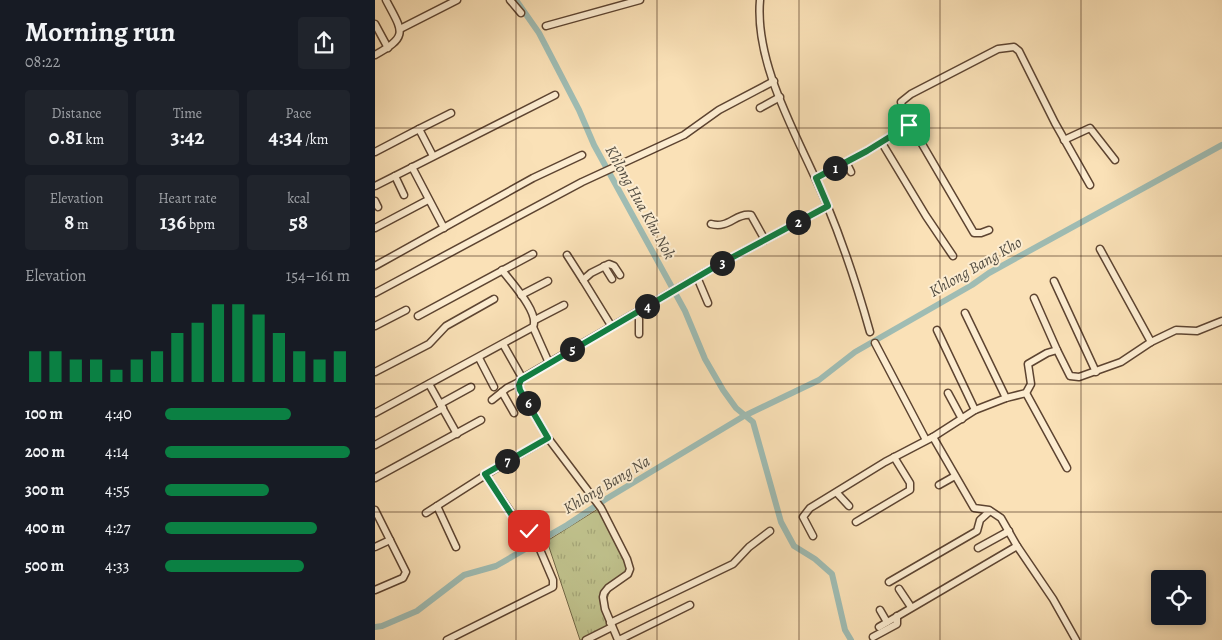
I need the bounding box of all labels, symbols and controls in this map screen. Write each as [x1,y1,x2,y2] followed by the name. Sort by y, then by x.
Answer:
[25,13,175,51] text: Morning run
[298,17,350,69] button: share
[25,51,60,73] text: 08:22
[51,104,102,123] text: Distance
[173,104,202,123] text: Time
[286,104,311,123] text: Pace
[888,104,930,146] pin
[895,111,923,139] icon: arrive
[49,123,83,151] text: 0.81
[170,123,205,151] text: 3:42
[269,123,302,151] text: 4:34
[83,130,104,149] text: km
[302,130,328,149] text: /km
[600,142,681,263] water label: Khlong Hua Khu Nok
[823,156,847,180] pin: 1
[833,159,838,178] text: 1
[50,189,103,208] text: Elevation
[158,189,217,208] text: Heart rate
[287,189,310,208] text: kcal
[64,208,74,236] text: 8
[160,208,186,236] text: 136
[289,208,308,236] text: 58
[785,210,811,234] pin: 2
[795,213,802,232] text: 2
[74,215,89,234] text: m
[186,215,215,234] text: bpm
[925,231,1026,302] water label: Khlong Bang Kho
[709,250,735,276] pin: 3
[719,254,726,273] text: 3
[25,265,86,287] text: Elevation
[286,265,350,287] text: 154–161 m
[635,294,659,318] pin: 4
[644,297,651,316] text: 4
[559,336,585,362] pin: 5
[570,340,575,359] text: 5
[515,390,541,416] pin: 6
[525,394,532,413] text: 6
[25,403,63,425] text: 100 m
[105,403,132,425] text: 4:40
[25,441,65,463] text: 200 m
[105,441,129,463] text: 4:14
[495,448,519,474] pin: 7
[559,450,655,519] water label: Khlong Bang Na
[505,452,510,471] text: 7
[25,479,64,501] text: 300 m
[105,479,130,501] text: 4:55
[508,510,550,552] pin
[25,517,65,539] text: 400 m
[105,517,130,539] text: 4:27
[515,517,543,545] icon: check
[25,555,64,577] text: 500 m
[105,555,129,577] text: 4:33
[1151,570,1206,625] map controls
[1151,570,1206,625] button: locate

